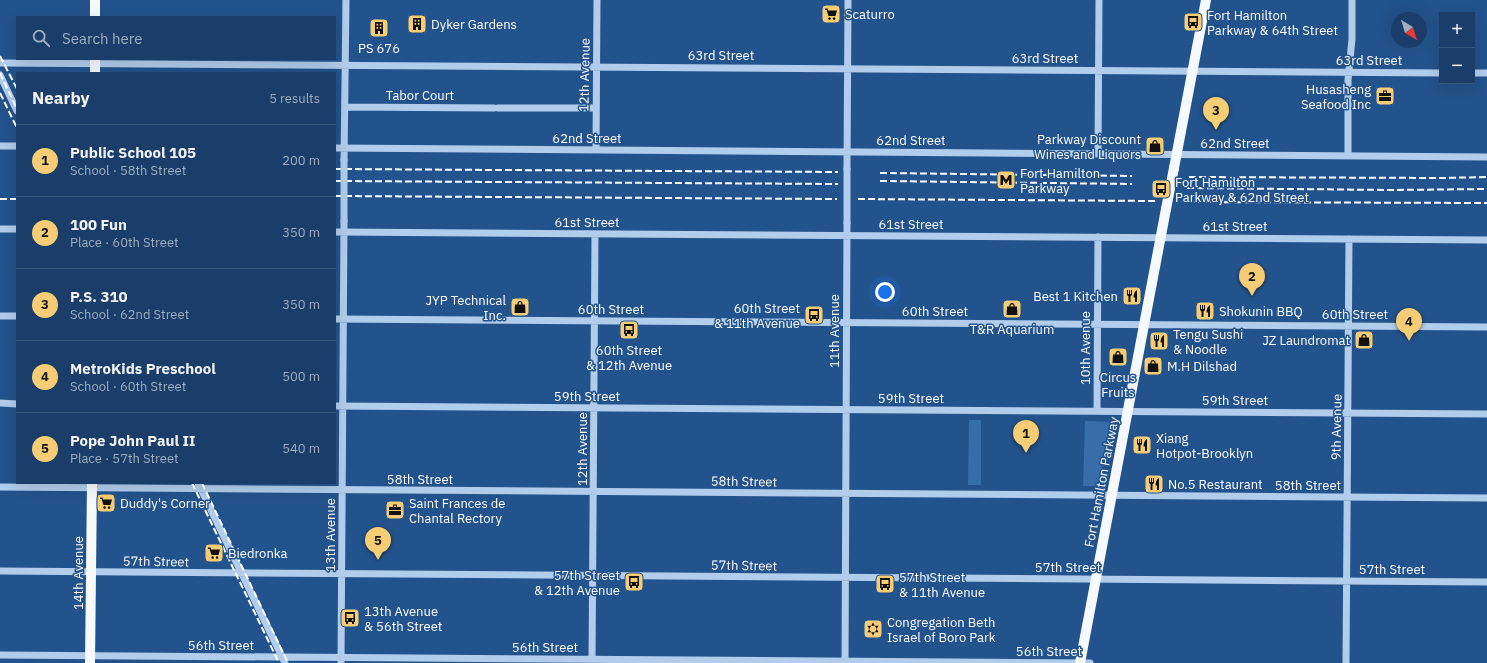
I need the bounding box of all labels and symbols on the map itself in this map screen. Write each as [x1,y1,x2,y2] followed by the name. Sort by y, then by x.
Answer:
[820,3,842,25] supermarket icon: Scaturro
[845,6,895,23] place label: Scaturro
[1207,7,1338,39] place label: Fort Hamilton Parkway & 64th Street
[1182,11,1204,33] bus stop icon: Fort Hamilton Parkway & 64th Street
[1391,12,1427,48] north arrow
[406,13,428,35] building icon: Dyker Gardens
[431,16,517,33] place label: Dyker Gardens
[368,17,390,39] building icon: PS 676
[575,38,594,112] street label: 12th Avenue
[358,40,400,57] place label: PS 676
[688,47,754,64] street label: 63rd Street
[1012,50,1078,67] street label: 63rd Street
[1336,52,1402,69] street label: 63rd Street
[1301,81,1371,113] place label: Husasheng Seafood Inc
[1374,85,1396,107] office icon: Husasheng Seafood Inc
[386,87,454,104] street label: Tabor Court
[1203,97,1229,130] pin: 3
[552,130,622,147] street label: 62nd Street
[1034,131,1141,163] place label: Parkway Discount Wines and Liquors
[876,132,946,149] street label: 62nd Street
[1144,135,1166,157] shop icon: Parkway Discount Wines and Liquors
[1200,135,1270,152] street label: 62nd Street
[1020,165,1100,197] place label: Fort Hamilton Parkway
[995,169,1017,191] metro station icon: Fort Hamilton Parkway
[1175,174,1309,206] place label: Fort Hamilton Parkway & 62nd Street
[1150,178,1172,200] bus stop icon: Fort Hamilton Parkway & 62nd Street
[554,214,620,231] street label: 61st Street
[878,216,944,233] street label: 61st Street
[1202,218,1268,235] street label: 61st Street
[1239,263,1265,296] pin: 2
[875,282,895,302] your location
[1121,285,1143,307] restaurant icon: Best 1 Kitchen
[1033,288,1118,305] place label: Best 1 Kitchen
[425,292,506,324] place label: JYP Technical Inc.
[826,294,843,368] street label: 11th Avenue
[509,296,531,318] shop icon: JYP Technical Inc.
[1001,298,1023,320] shop icon: T&R Aquarium
[714,300,800,332] place label: 60th Street & 11th Avenue
[1194,300,1216,322] restaurant icon: Shokunin BBQ
[578,301,644,318] street label: 60th Street
[902,303,968,320] street label: 60th Street
[1219,303,1303,320] place label: Shokunin BBQ
[803,304,825,326] bus stop icon: 60th Street & 11th Avenue
[1322,306,1388,323] street label: 60th Street
[1396,308,1422,341] pin: 4
[1077,311,1094,385] street label: 10th Avenue
[618,319,640,341] bus stop icon: 60th Street & 12th Avenue
[970,321,1054,338] place label: T&R Aquarium
[1173,326,1243,358] place label: Tengu Sushi & Noodle
[1353,329,1375,351] shop icon: JZ Laundromat
[1148,330,1170,352] restaurant icon: Tengu Sushi & Noodle
[1262,332,1350,349] place label: JZ Laundromat
[586,342,672,374] place label: 60th Street & 12th Avenue
[1107,346,1129,368] shop icon: Circus Fruits
[1142,355,1164,377] shop icon: M.H Dilshad
[1167,358,1237,375] place label: M.H Dilshad
[1100,369,1136,401] place label: Circus Fruits
[554,388,620,405] street label: 59th Street
[878,390,944,407] street label: 59th Street
[1202,392,1268,409] street label: 59th Street
[1327,394,1346,460] street label: 9th Avenue
[574,412,591,486] street label: 12th Avenue
[1080,415,1123,549] street label: Fort Hamilton Parkway
[1013,420,1039,453] pin: 1
[1156,430,1253,462] place label: Xiang Hotpot-Brooklyn
[1131,434,1153,456] restaurant icon: Xiang Hotpot-Brooklyn
[387,471,453,488] street label: 58th Street
[711,472,777,491] street label: 58th Street
[1143,473,1165,495] restaurant icon: No.5 Restaurant
[1168,476,1263,493] place label: No.5 Restaurant
[1275,477,1341,494] street label: 58th Street
[95,492,117,514] supermarket icon: Duddy's Corner
[120,495,210,512] place label: Duddy's Corner
[409,495,506,527] place label: Saint Frances de Chantal Rectory
[322,498,339,572] street label: 13th Avenue
[384,499,406,521] office icon: Saint Frances de Chantal Rectory
[365,527,391,560] pin: 5
[70,536,87,610] street label: 14th Avenue
[203,542,225,564] supermarket icon: Biedronka
[228,545,288,562] place label: Biedronka
[123,552,189,571] street label: 57th Street
[711,556,777,575] street label: 57th Street
[1035,559,1101,576] street label: 57th Street
[1359,561,1425,578] street label: 57th Street
[534,567,620,599] place label: 57th Street & 12th Avenue
[899,569,985,601] place label: 57th Street & 11th Avenue
[623,571,645,593] bus stop icon: 57th Street & 12th Avenue
[874,573,896,595] bus stop icon: 57th Street & 11th Avenue
[364,603,442,635] place label: 13th Avenue & 56th Street
[339,607,361,629] bus stop icon: 13th Avenue & 56th Street
[887,614,996,646] place label: Congregation Beth Israel of Boro Park
[862,618,884,640] synagogue icon: Congregation Beth Israel of Boro Park
[188,637,254,654] street label: 56th Street
[512,639,578,656] street label: 56th Street
[1016,643,1082,660] street label: 56th Street

